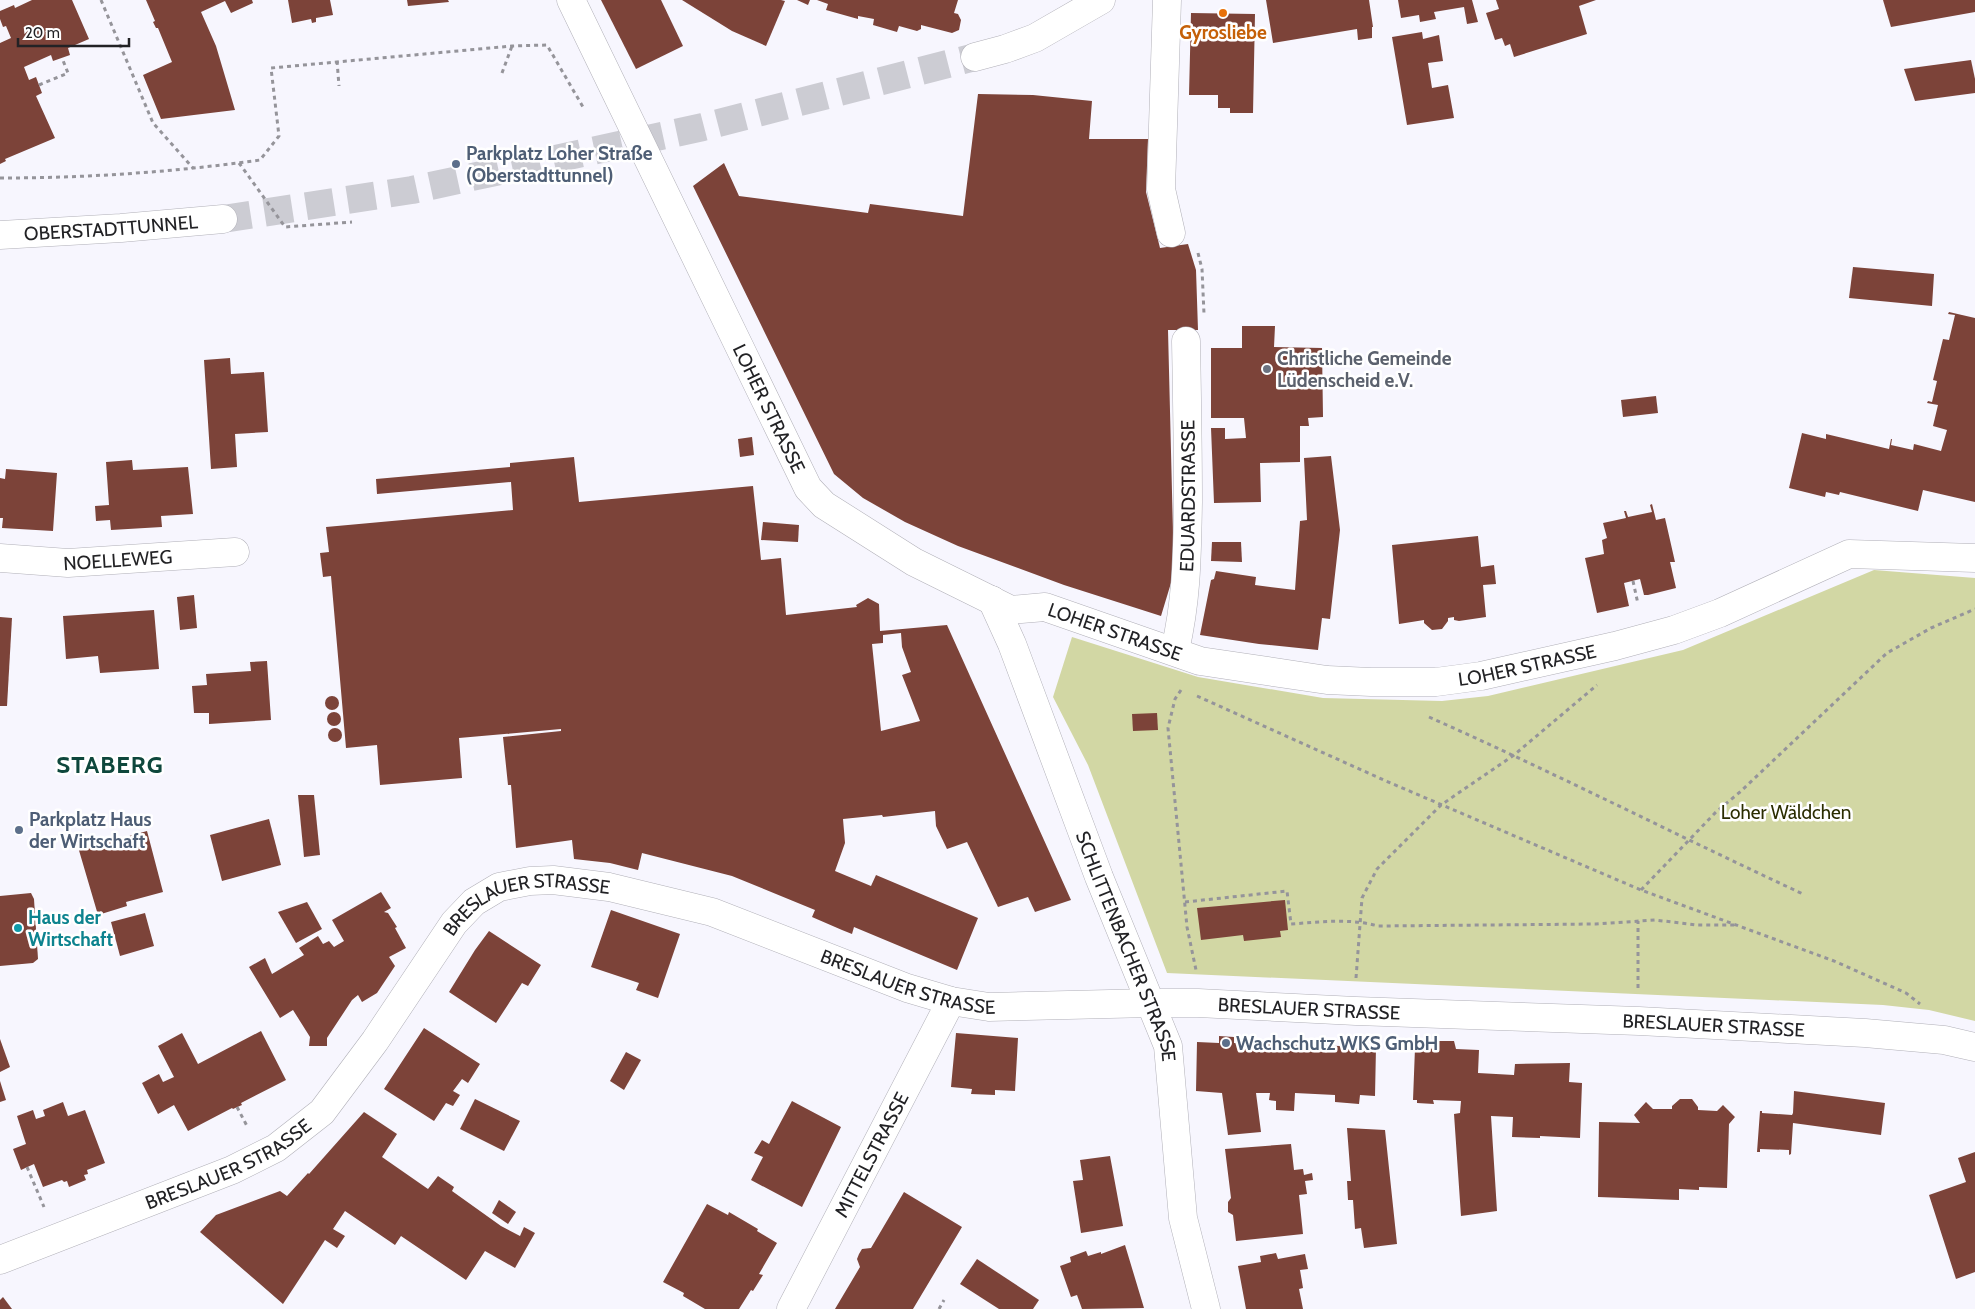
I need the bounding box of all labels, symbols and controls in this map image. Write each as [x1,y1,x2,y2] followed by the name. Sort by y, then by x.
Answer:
[1217,7,1229,19] marker: Gyrosliebe
[18,15,129,47] scale bar
[1179,21,1267,44] place label: Gyrosliebe
[25,24,60,42] text: 20 m
[466,142,653,187] place label: Parkplatz Loher Straße (Oberstadttunnel)
[450,158,462,170] marker: Parkplatz Loher Straße (Oberstadttunnel)
[23,210,199,245] street label: OBERSTADTTUNNEL
[728,340,810,477] street label: LOHER STRASSE
[1277,347,1452,392] place label: Christliche Gemeinde Lüdenscheid e.V.
[1261,363,1273,375] marker: Christliche Gemeinde Lüdenscheid e.V.
[1174,420,1200,573] street label: EDUARDSTRASSE
[62,545,173,575] street label: NOELLEWEG
[1045,597,1185,665] street label: LOHER STRASSE
[1457,639,1598,690] street label: LOHER STRASSE
[56,750,164,779] district label: STABERG
[1721,801,1851,824] park label: Loher Wäldchen
[29,808,152,853] place label: Parkplatz Haus der Wirtschaft
[13,824,25,836] marker: Parkplatz Haus der Wirtschaft
[1071,828,1181,1063] street label: SCHLITTENBACHER STRASSE
[438,868,611,940] street label: BRESLAUER STRASSE
[28,906,114,951] place label: Haus der Wirtschaft
[12,922,24,934] marker: Haus der Wirtschaft
[817,944,996,1019] street label: BRESLAUER STRASSE
[1217,993,1401,1024] street label: BRESLAUER STRASSE
[1622,1009,1805,1041] street label: BRESLAUER STRASSE
[1236,1032,1438,1055] place label: Wachschutz WKS GmbH
[1220,1037,1232,1049] marker: Wachschutz WKS GmbH
[829,1088,913,1221] street label: MITTELSTRASSE
[142,1114,316,1214] street label: BRESLAUER STRASSE

